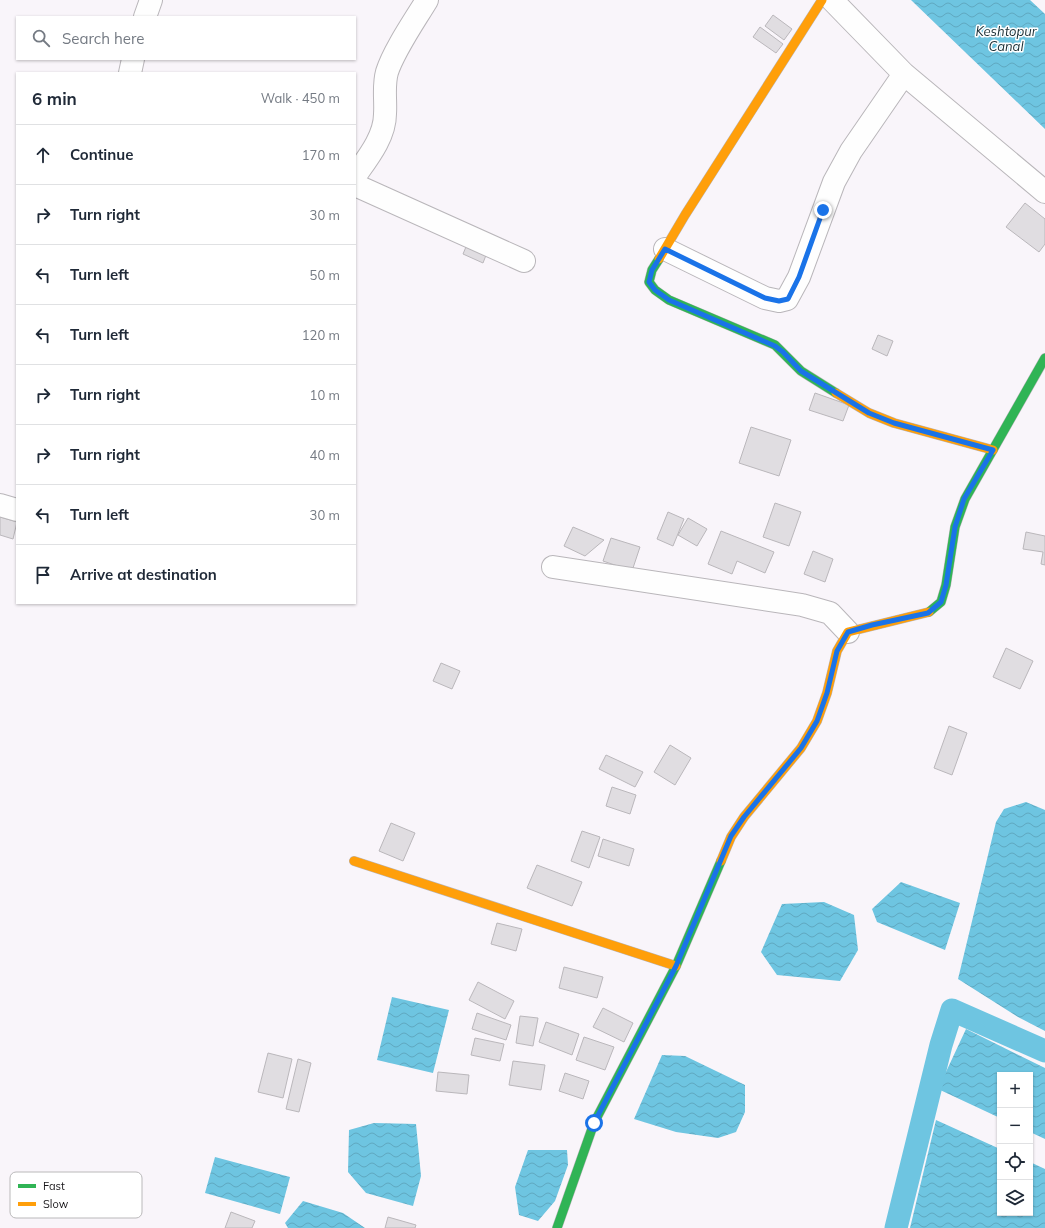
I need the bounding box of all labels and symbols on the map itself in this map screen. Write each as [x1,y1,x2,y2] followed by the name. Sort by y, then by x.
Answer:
[975,23,1038,54] water label: Keshtopur Canal
[814,201,832,219] route end
[585,1114,603,1132] route start
[10,1172,142,1218] legend
[43,1179,65,1193] text: Fast
[43,1197,69,1211] text: Slow

